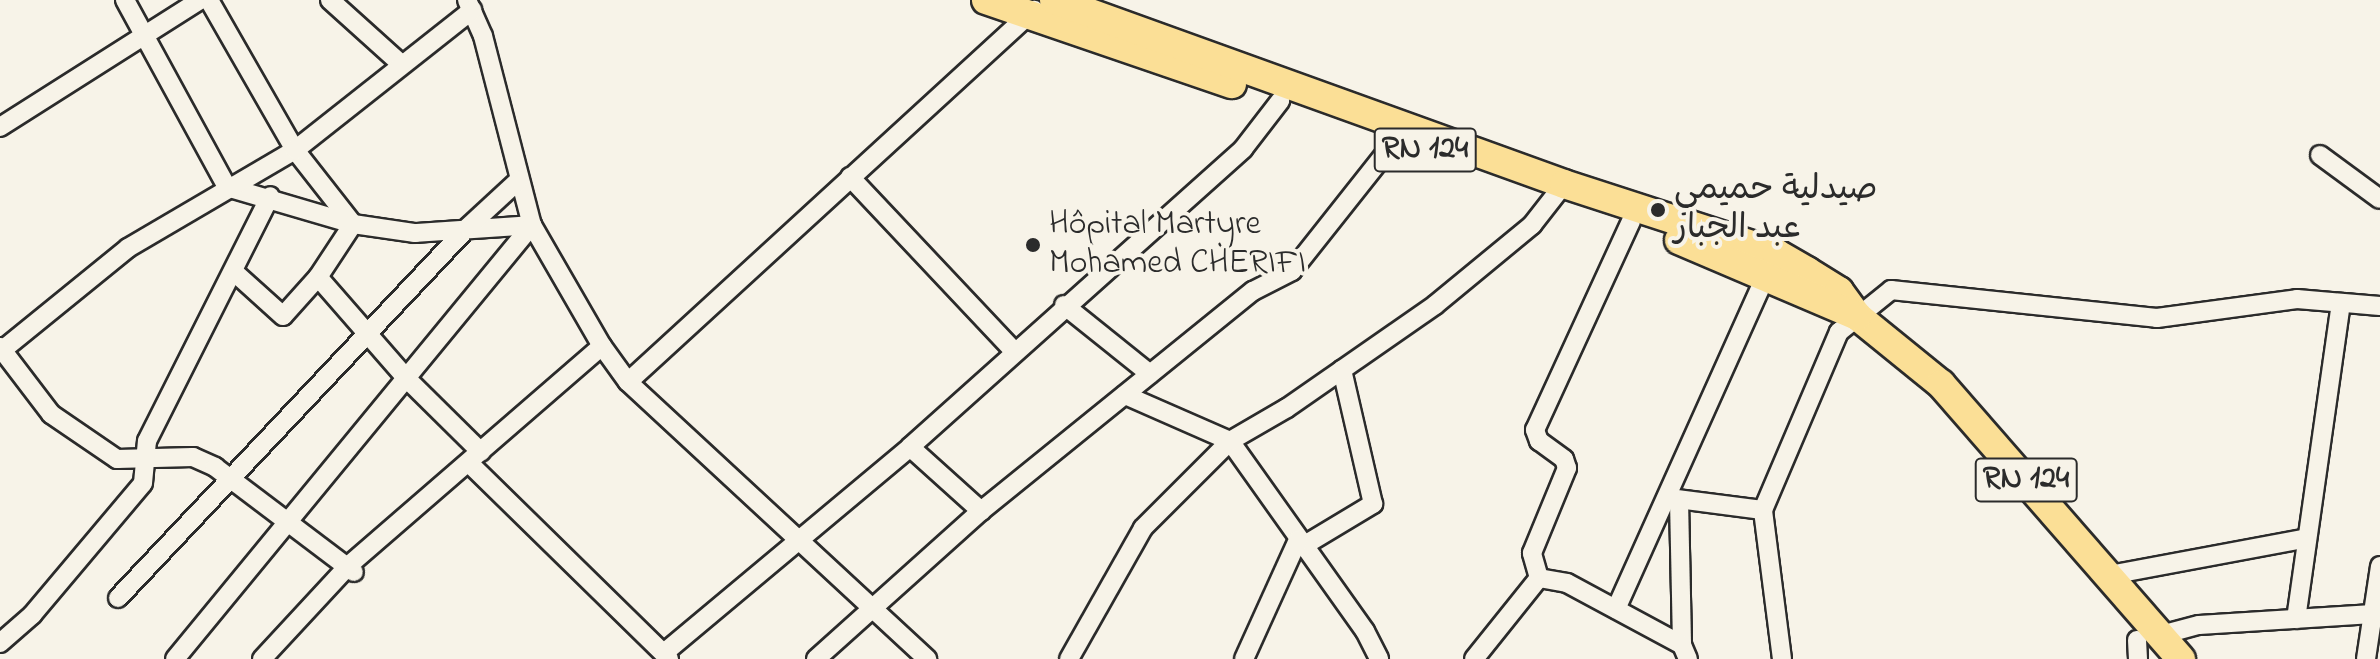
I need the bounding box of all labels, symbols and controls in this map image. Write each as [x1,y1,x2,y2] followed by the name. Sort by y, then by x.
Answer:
[1373,122,1477,178] road number: RN 124
[1674,170,1878,250] place label: صيدلية حميمي عبد الجبار
[1649,201,1667,219] marker: صيدلية حميمي عبد الجبار
[1049,205,1306,284] place label: Hôpital Martyre Mohamed CHERIFI
[1024,236,1042,254] marker: Hôpital Martyre Mohamed CHERIFI
[1974,452,2078,508] road number: RN 124

